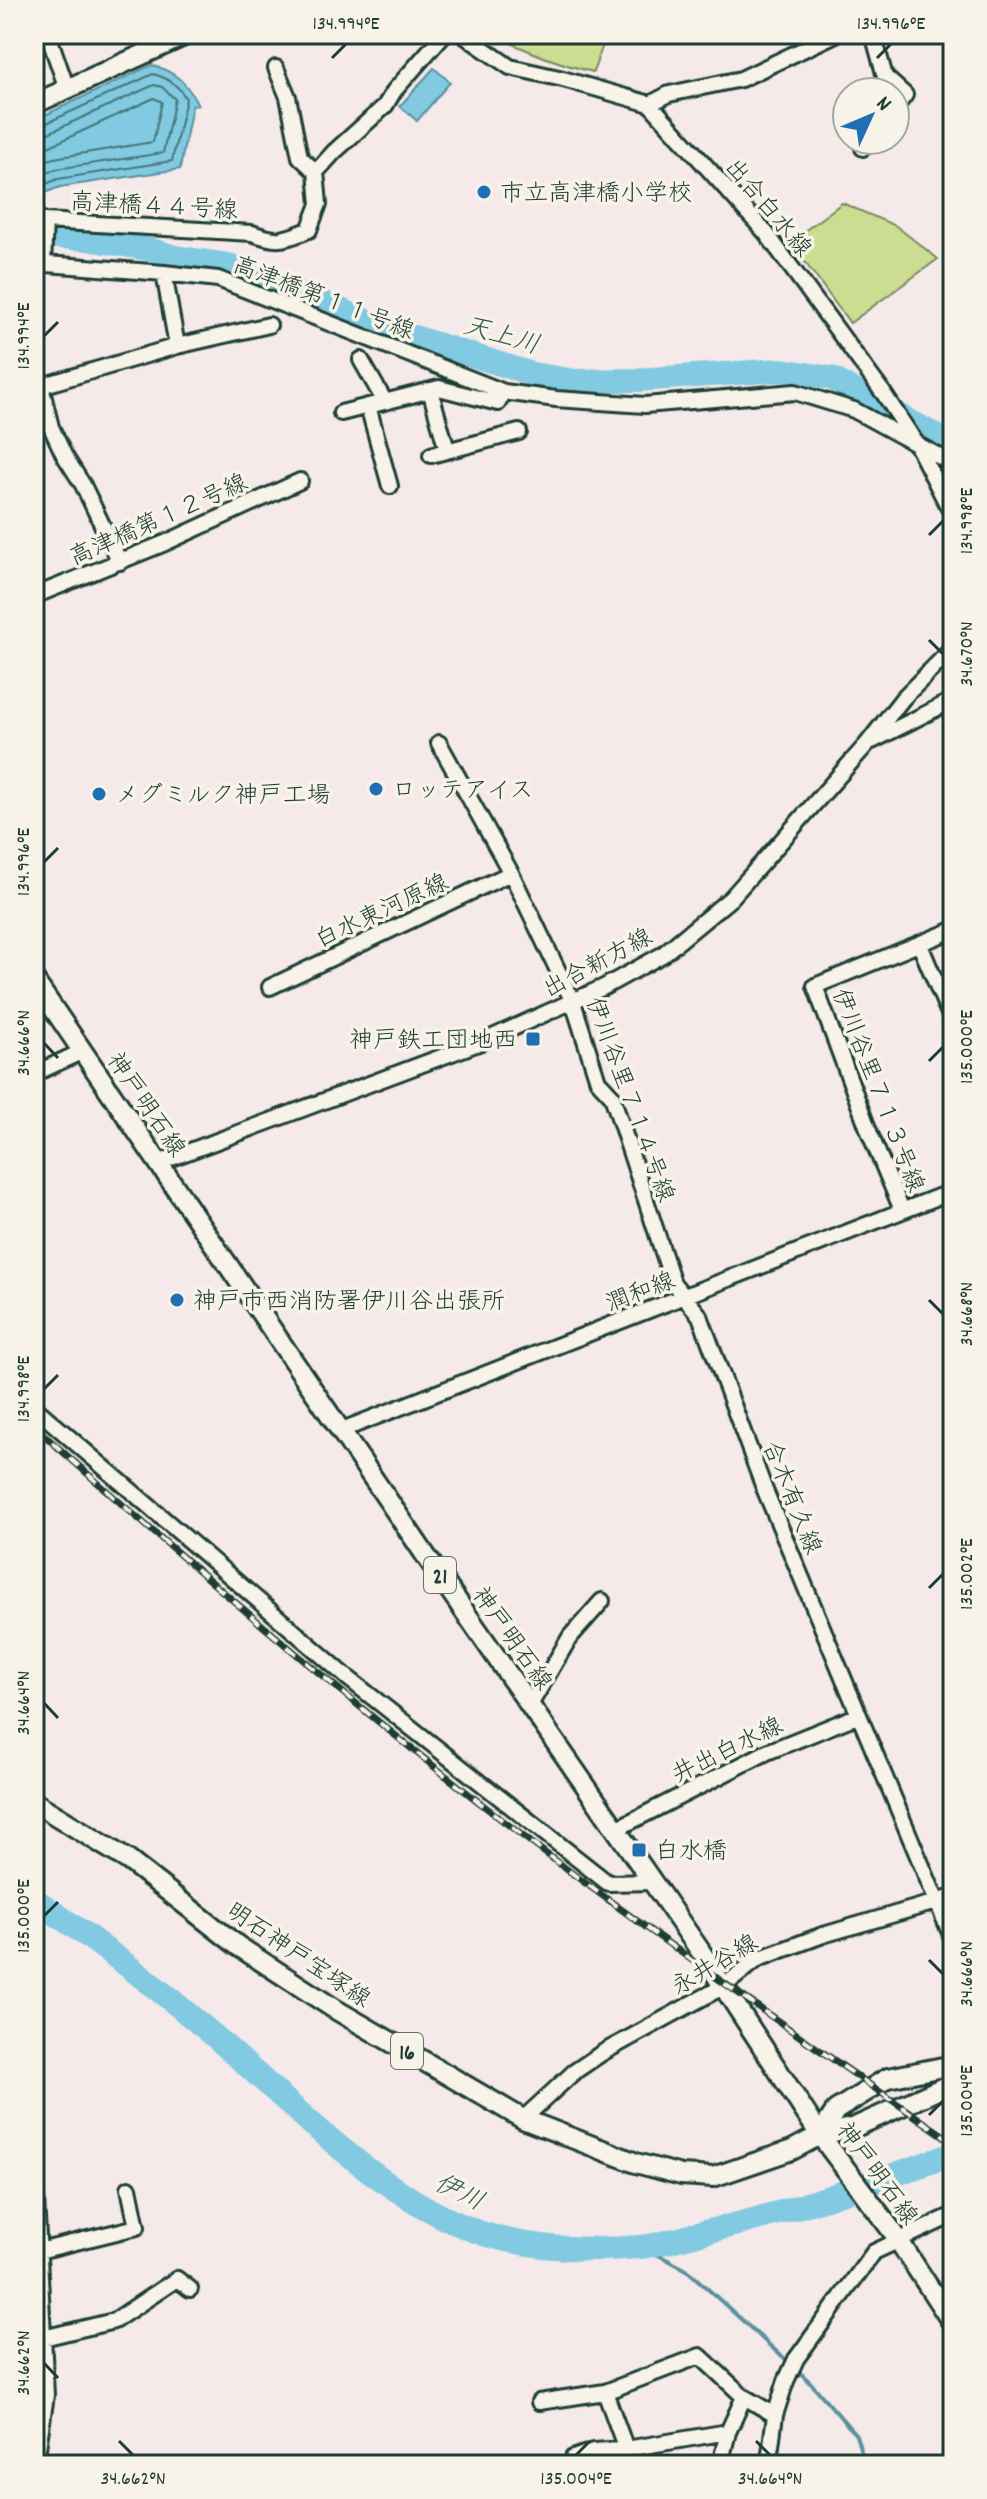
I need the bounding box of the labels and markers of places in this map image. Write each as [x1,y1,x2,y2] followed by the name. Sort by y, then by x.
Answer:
[500,178,692,212] place label: 市立高津橋小学校
[475,183,493,201] marker: 市立高津橋小学校
[392,775,534,809] place label: ロッテアイス
[115,780,331,814] place label: メグミルク神戸工場
[367,780,385,798] marker: ロッテアイス
[90,785,108,803] marker: メグミルク神戸工場
[349,1025,517,1059] place label: 神戸鉄工団地西
[524,1030,542,1048] marker: 神戸鉄工団地西
[193,1286,505,1320] place label: 神戸市西消防署伊川谷出張所
[168,1291,186,1309] marker: 神戸市西消防署伊川谷出張所
[655,1836,727,1870] place label: 白水橋
[630,1841,648,1859] marker: 白水橋

